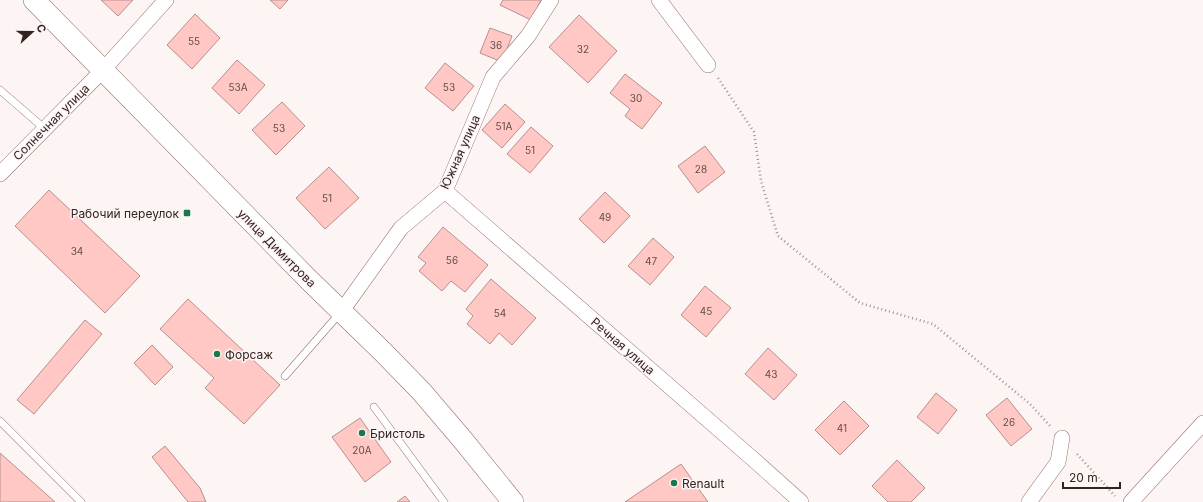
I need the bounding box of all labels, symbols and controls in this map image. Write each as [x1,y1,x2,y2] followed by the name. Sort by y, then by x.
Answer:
[12,12,52,52] north arrow
[33,22,49,35] text: С
[188,35,200,47] house number: 55
[490,39,502,51] house number: 36
[577,43,589,55] house number: 32
[10,81,92,163] street label: Солнечная улица
[228,81,248,93] house number: 53А
[443,81,455,93] house number: 53
[630,92,642,104] house number: 30
[437,112,483,192] street label: Южная улица
[495,120,513,132] house number: 51А
[273,122,285,134] house number: 53
[525,144,535,156] house number: 51
[695,163,707,175] house number: 28
[322,192,332,204] house number: 51
[71,206,179,221] place label: Рабочий переулок
[235,206,319,290] street label: улица Димитрова
[182,208,192,218] marker: Рабочий переулок
[599,211,611,223] house number: 49
[71,245,83,257] house number: 34
[446,254,458,266] house number: 56
[645,255,657,267] house number: 47
[700,305,712,317] house number: 45
[494,307,506,319] house number: 54
[588,314,658,378] street label: Речная улица
[225,347,273,362] place label: Форсаж
[212,349,222,359] marker: Форсаж
[765,368,777,380] house number: 43
[1003,416,1015,428] house number: 26
[837,422,847,434] house number: 41
[370,426,426,441] place label: Бристоль
[357,428,367,438] marker: Бристоль
[352,444,372,456] house number: 20А
[1063,464,1120,490] scale bar
[1069,470,1098,485] text: 20 m
[682,476,725,491] place label: Renault
[669,478,679,488] marker: Renault

